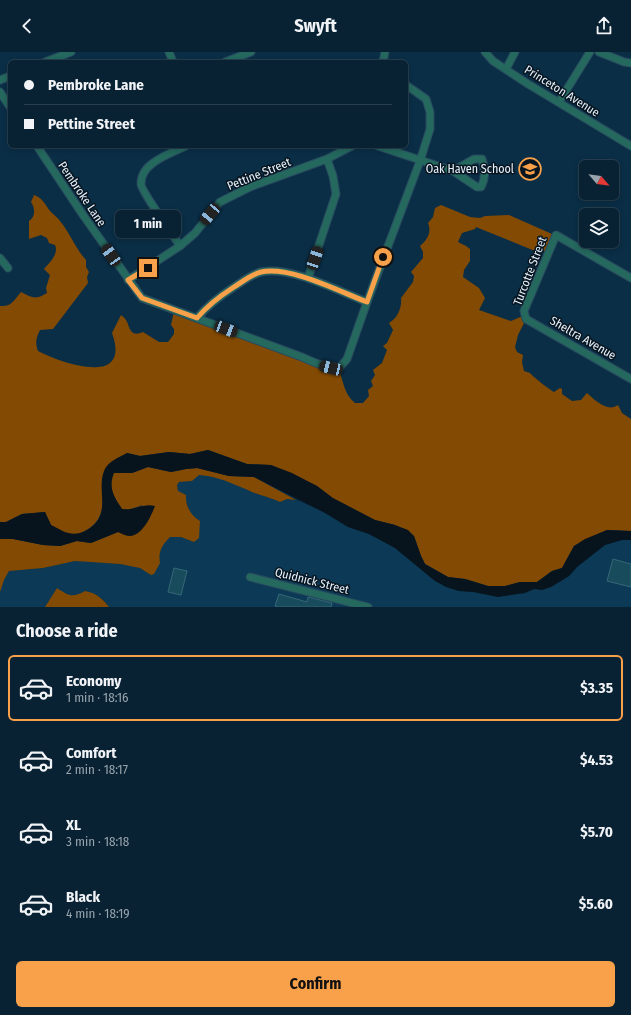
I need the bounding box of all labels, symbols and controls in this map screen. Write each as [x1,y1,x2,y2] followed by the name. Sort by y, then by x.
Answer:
[16,15,38,37] icon: back
[294,15,337,37] text: Swyft
[593,15,615,37] icon: share
[522,62,602,120] street label: Princeton Avenue
[48,76,144,94] text: Pembroke Lane
[48,115,135,133] text: Pettine Street
[225,155,293,193] street label: Pettine Street
[517,156,543,182] school or university icon: Oak Haven School
[55,159,109,229] street label: Pembroke Lane
[579,160,619,200] north arrow
[579,160,619,248] map controls
[426,162,514,176] place label: Oak Haven School
[198,201,222,227] car
[579,208,619,248] button: layers
[115,210,181,238] callout: 1 min
[134,216,162,231] text: 1 min
[510,235,550,307] street label: Turcotte Street
[99,242,123,268] car
[305,245,325,271] car
[374,248,392,266] route start
[139,259,157,277] route end
[548,313,619,363] street label: Sheltra Avenue
[213,319,239,339] car
[318,359,344,377] car
[274,565,350,597] street label: Quidnick Street
[16,620,118,642] text: Choose a ride
[18,670,54,706] icon: car
[66,672,121,690] text: Economy
[580,679,613,697] text: $3.35
[66,690,128,705] text: 1 min · 18:16
[18,742,54,778] icon: car
[66,744,117,762] text: Comfort
[580,751,613,769] text: $4.53
[66,762,128,777] text: 2 min · 18:17
[18,814,54,850] icon: car
[66,816,81,834] text: XL
[580,823,613,841] text: $5.70
[66,834,129,849] text: 3 min · 18:18
[18,886,54,922] icon: car
[66,888,100,906] text: Black
[579,895,613,913] text: $5.60
[66,906,130,921] text: 4 min · 18:19
[16,961,615,1007] button: Confirm

